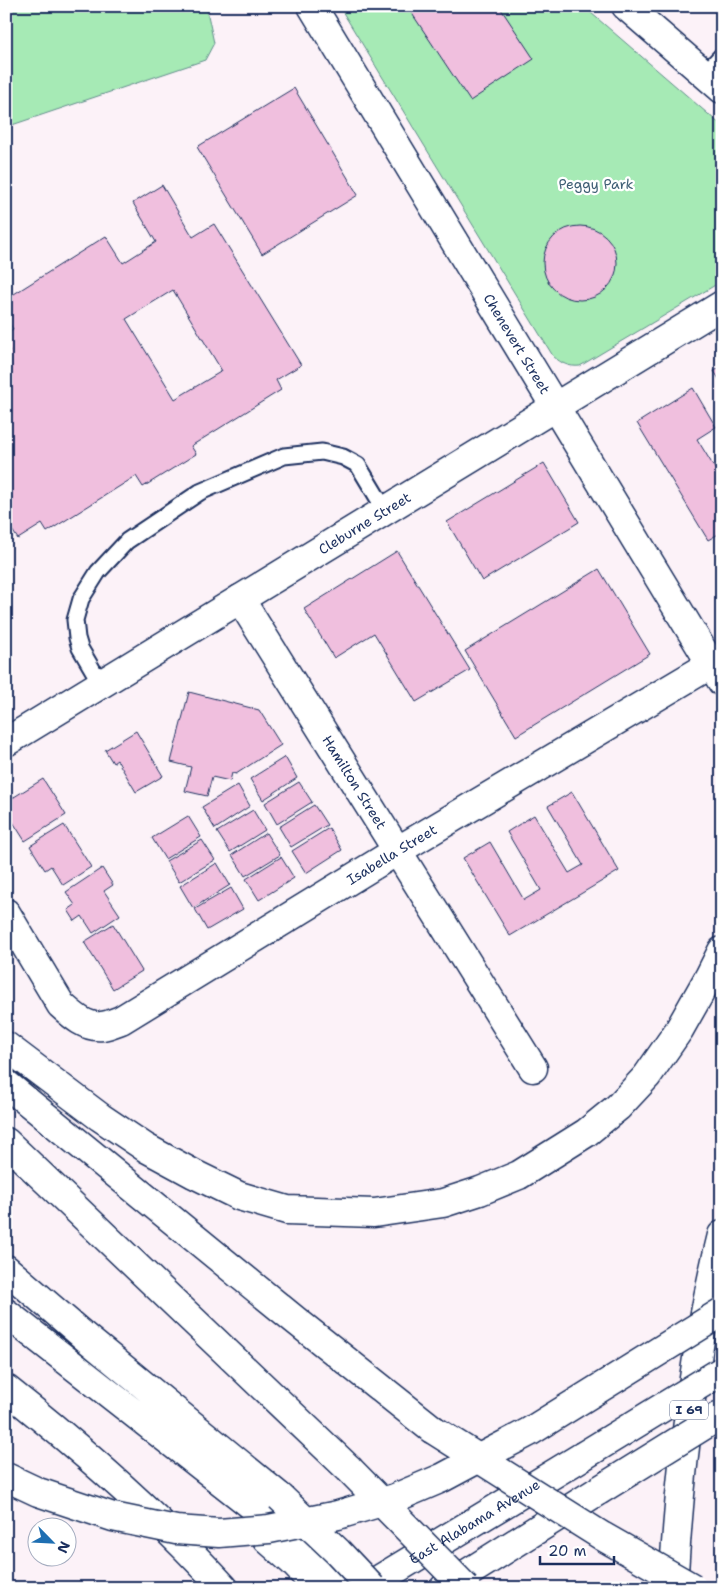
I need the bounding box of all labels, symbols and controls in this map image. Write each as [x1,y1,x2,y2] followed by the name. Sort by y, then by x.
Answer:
[558,175,634,193] park label: Peggy Park
[480,290,554,397] street label: Chenevert Street
[315,488,414,558] street label: Cleburne Street
[318,732,391,833] street label: Hamilton Street
[343,820,440,889] street label: Isabella Street
[670,1400,708,1420] road number: I 69
[406,1475,543,1568] street label: East Alabama Avenue
[28,1516,78,1566] north arrow
[540,1534,614,1566] scale bar
[53,1539,74,1556] text: N
[548,1541,587,1561] text: 20 m

